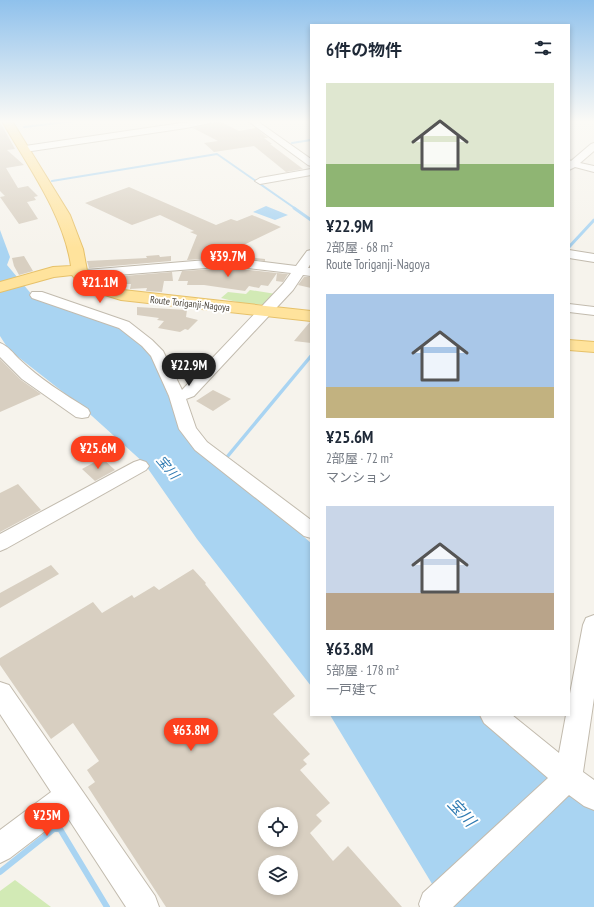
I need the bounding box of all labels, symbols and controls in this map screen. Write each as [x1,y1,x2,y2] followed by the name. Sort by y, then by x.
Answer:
[532,37,554,59] icon: filters
[326,39,402,61] text: 6件の物件
[404,109,476,181] icon: home
[326,215,373,237] text: ¥22.9M
[326,239,393,256] text: 2部屋 · 68 m²
[195,244,261,278] pin: ¥39.7M
[210,248,246,265] text: ¥39.7M
[326,256,430,273] text: Route Toriganji-Nagoya
[67,270,133,304] pin: ¥21.1M
[82,274,118,291] text: ¥21.1M
[149,293,230,314] street label: Route Toriganji-Nagoya
[404,320,476,392] icon: home
[156,353,222,387] pin: ¥22.9M
[171,357,207,374] text: ¥22.9M
[326,426,373,448] text: ¥25.6M
[65,436,131,470] pin: ¥25.6M
[80,440,116,457] text: ¥25.6M
[326,450,393,467] text: 2部屋 · 72 m²
[153,452,184,484] water label: 宝川
[326,469,391,486] text: マンション
[404,532,476,604] icon: home
[326,638,373,660] text: ¥63.8M
[326,662,399,679] text: 5部屋 · 178 m²
[326,681,378,698] text: 一戸建て
[158,718,224,752] pin: ¥63.8M
[173,722,209,739] text: ¥63.8M
[444,793,482,832] water label: 宝川
[23,803,71,837] pin: ¥25M
[33,807,61,824] text: ¥25M
[258,807,298,895] map controls
[258,807,298,847] button: locate
[258,855,298,895] button: layers

